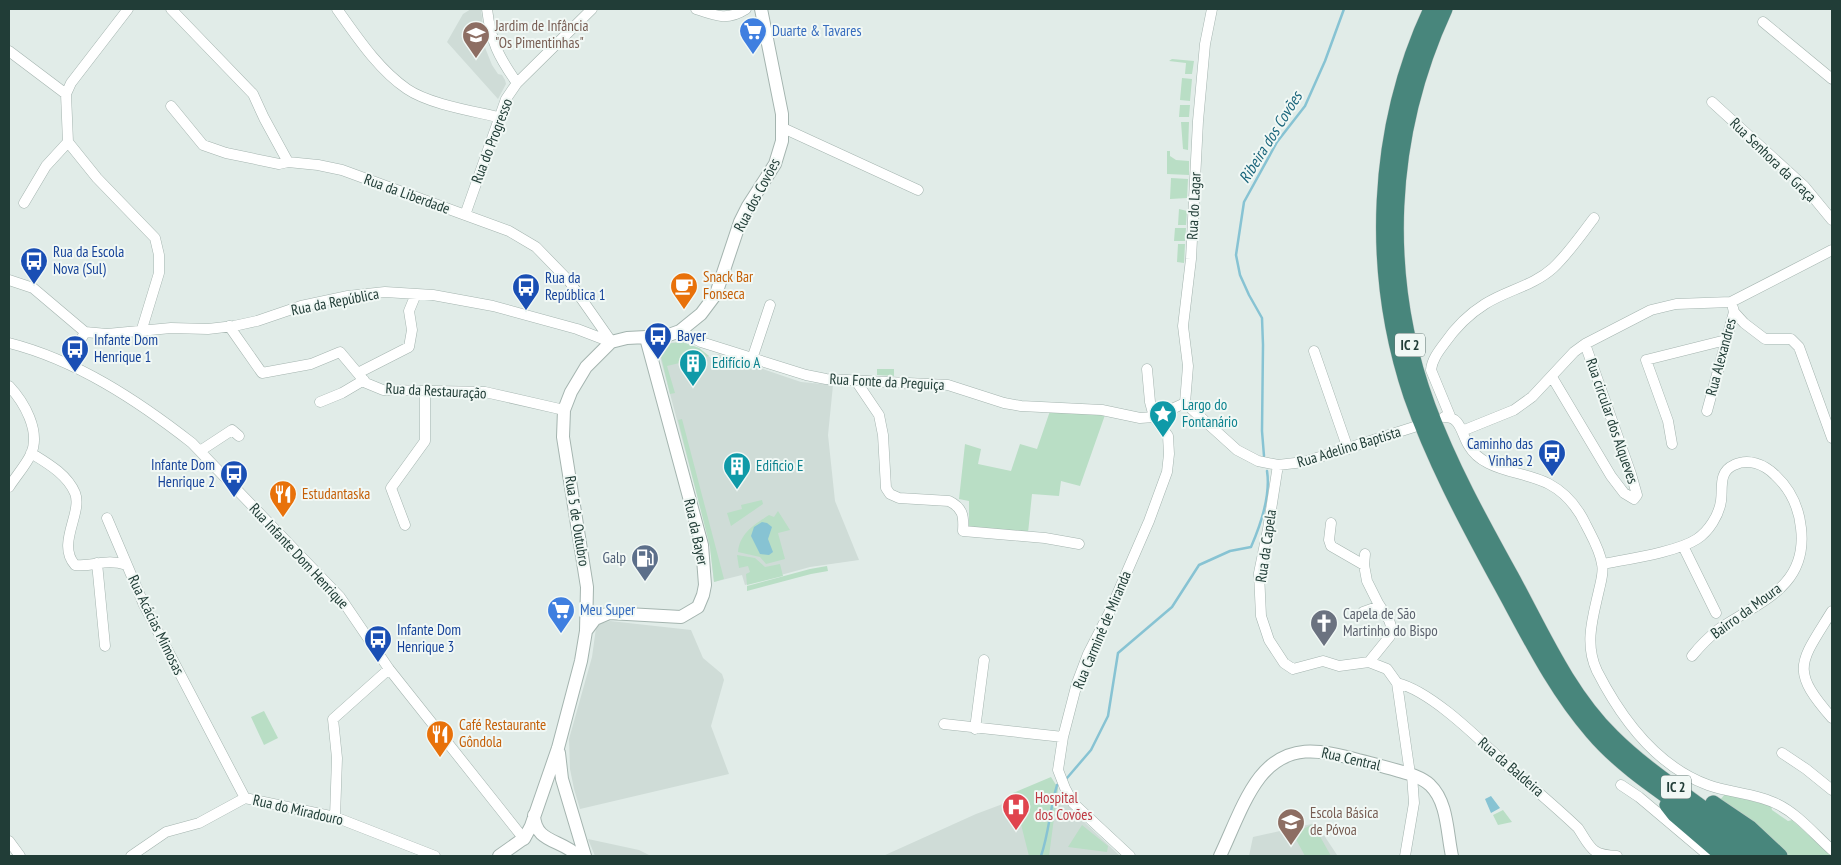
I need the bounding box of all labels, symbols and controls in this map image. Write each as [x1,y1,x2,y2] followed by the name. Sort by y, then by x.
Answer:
[494,16,588,52] place label: Jardim de Infância "Os Pimentinhas"
[738,16,768,55] supermarket icon: Duarte & Tavares
[461,20,491,59] school or university icon: Jardim de Infância "Os Pimentinhas"
[772,21,862,40] place label: Duarte & Tavares
[1234,86,1307,186] water label: Ribeira dos Covões
[467,96,516,186] street label: Rua do Progresso
[1726,114,1821,206] street label: Rua Senhora da Graça
[729,155,784,235] street label: Rua dos Covões
[362,169,453,218] street label: Rua da Liberdade
[1182,171,1205,240] street label: Rua do Lagar
[53,242,124,278] place label: Rua da Escola Nova (Sul)
[19,246,49,285] bus stop icon: Rua da Escola Nova (Sul)
[703,267,754,303] place label: Snack Bar Fonseca
[545,268,605,304] place label: Rua da República 1
[669,271,699,310] cafe icon: Snack Bar Fonseca
[511,272,541,311] bus stop icon: Rua da República 1
[289,284,380,319] street label: Rua da República
[1701,316,1740,398] street label: Rua Alexandres
[643,321,673,360] bus stop icon: Bayer
[677,326,707,345] place label: Bayer
[94,330,158,366] place label: Infante Dom Henrique 1
[60,334,90,373] bus stop icon: Infante Dom Henrique 1
[1395,334,1425,356] road number: IC 2
[678,348,708,387] building icon: Edifício A
[712,353,761,372] place label: Edifício A
[1582,356,1643,486] street label: Rua circular dos Alqueves
[829,369,945,394] street label: Rua Fonte da Preguiça
[385,378,487,403] street label: Rua da Restauração
[1182,395,1238,431] place label: Largo do Fontanário
[1148,399,1178,438] place icon: Largo do Fontanário
[1295,422,1403,471] street label: Rua Adelino Baptista
[1467,434,1533,470] place label: Caminho das Vinhas 2
[1537,438,1567,477] bus stop icon: Caminho das Vinhas 2
[722,451,752,490] building icon: Edificio E
[151,455,215,491] place label: Infante Dom Henrique 2
[756,456,803,475] place label: Edificio E
[219,459,249,498] bus stop icon: Infante Dom Henrique 2
[561,474,594,567] street label: Rua 5 de Outubro
[268,479,298,518] restaurant icon: Estudantaska
[302,484,370,503] place label: Estudantaska
[680,497,713,568] street label: Rua da Bayer
[246,499,353,612] street label: Rua Infante Dom Henrique
[1251,508,1280,584] street label: Rua da Capela
[630,543,660,582] fuel station icon: Galp
[603,548,626,567] place label: Galp
[1068,568,1135,692] street label: Rua Carminé de Miranda
[124,572,189,678] street label: Rua Acácias Mimosas
[1707,579,1785,643] street label: Bairro da Moura
[546,595,576,634] supermarket icon: Meu Super
[580,600,636,619] place label: Meu Super
[1343,604,1438,640] place label: Capela de São Martinho do Bispo
[1309,608,1339,647] church icon: Capela de São Martinho do Bispo
[397,620,461,656] place label: Infante Dom Henrique 3
[363,624,393,663] bus stop icon: Infante Dom Henrique 3
[459,715,546,751] place label: Café Restaurante Gôndola
[425,719,455,758] restaurant icon: Café Restaurante Gôndola
[1474,733,1548,800] street label: Rua da Baldeira
[1320,743,1383,775] street label: Rua Central
[1661,776,1691,799] road number: IC 2
[1035,788,1093,824] place label: Hospital dos Covões
[251,790,345,829] street label: Rua do Miradouro
[1001,792,1031,831] hospital icon: Hospital dos Covões
[1310,803,1378,839] place label: Escola Básica de Póvoa
[1276,807,1306,846] school or university icon: Escola Básica de Póvoa

